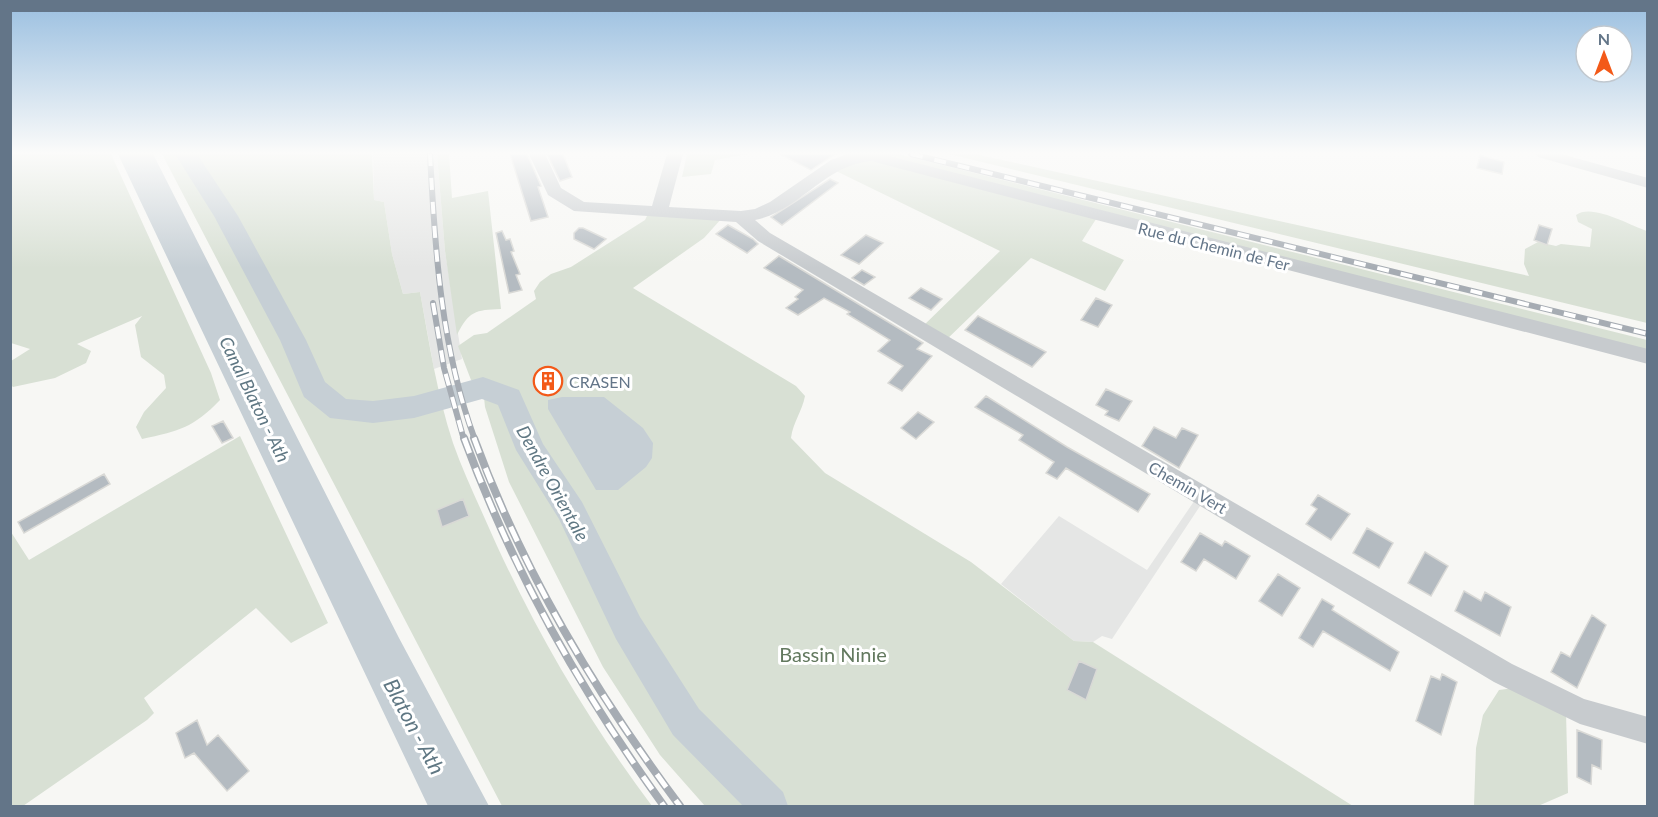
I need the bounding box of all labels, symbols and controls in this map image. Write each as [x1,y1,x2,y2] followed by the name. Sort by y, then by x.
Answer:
[1574,24,1634,84] north arrow
[1598,29,1610,48] text: N
[1136,218,1292,274] street label: Rue du Chemin de Fer
[215,332,295,466] water label: Canal Blaton - Ath
[532,365,564,397] building icon: CRASEN
[569,372,631,391] place label: CRASEN
[512,421,594,545] water label: Dendre Orientale
[1146,457,1231,517] street label: Chemin Vert
[779,642,887,666] park label: Bassin Ninie
[379,674,451,778] water label: Blaton - Ath

